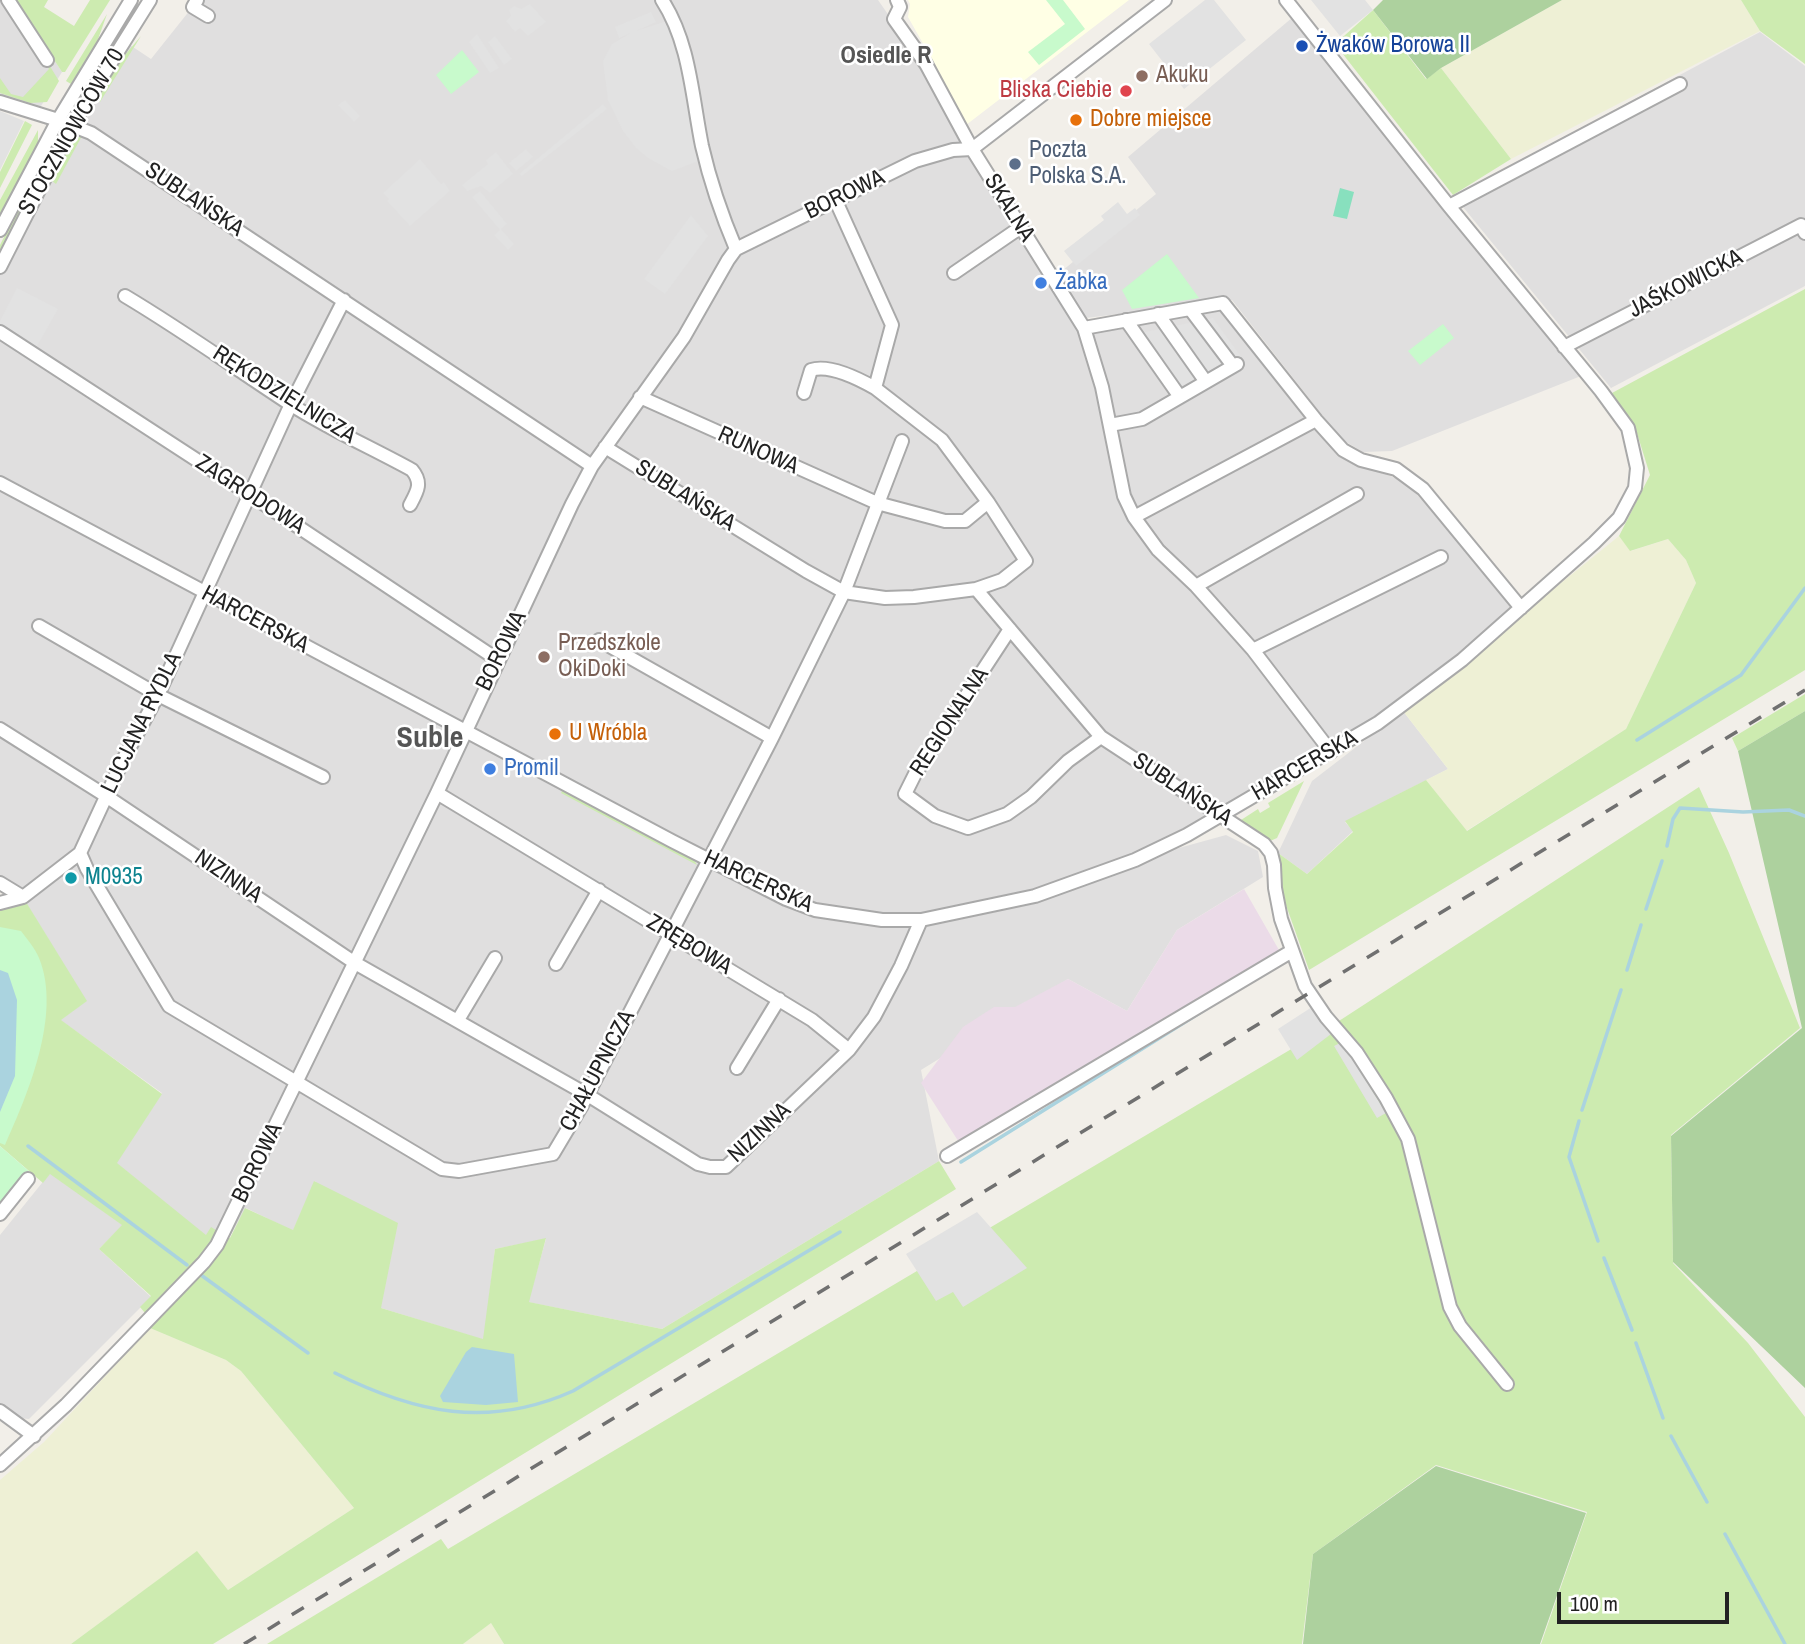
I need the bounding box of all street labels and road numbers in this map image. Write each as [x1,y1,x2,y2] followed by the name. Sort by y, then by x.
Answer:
[13,44,131,220] street label: STOCZNIOWCÓW 70
[139,157,249,243] street label: SUBLAŃSKA
[801,164,889,226] street label: BOROWA
[978,169,1040,247] street label: SKALNA
[1625,244,1747,324] street label: JAŚKOWICKA
[207,340,361,450] street label: RĘKODZIELNICZA
[713,421,803,481] street label: RUNOWA
[190,449,310,541] street label: ZAGRODOWA
[630,454,740,538] street label: SUBLAŃSKA
[197,580,313,660] street label: HARCERSKA
[471,607,533,695] street label: BOROWA
[96,648,188,798] street label: LUCJANA RYDLA
[905,663,995,781] street label: REGIONALNA
[1247,725,1363,807] street label: HARCERSKA
[1127,748,1237,832] street label: SUBLAŃSKA
[189,844,267,910] street label: NIZINNA
[699,845,817,919] street label: HARCERSKA
[641,909,737,981] street label: ZRĘBOWA
[555,1006,641,1136] street label: CHAŁUPNICZA
[723,1097,797,1169] street label: NIZINNA
[227,1119,289,1207] street label: BOROWA

